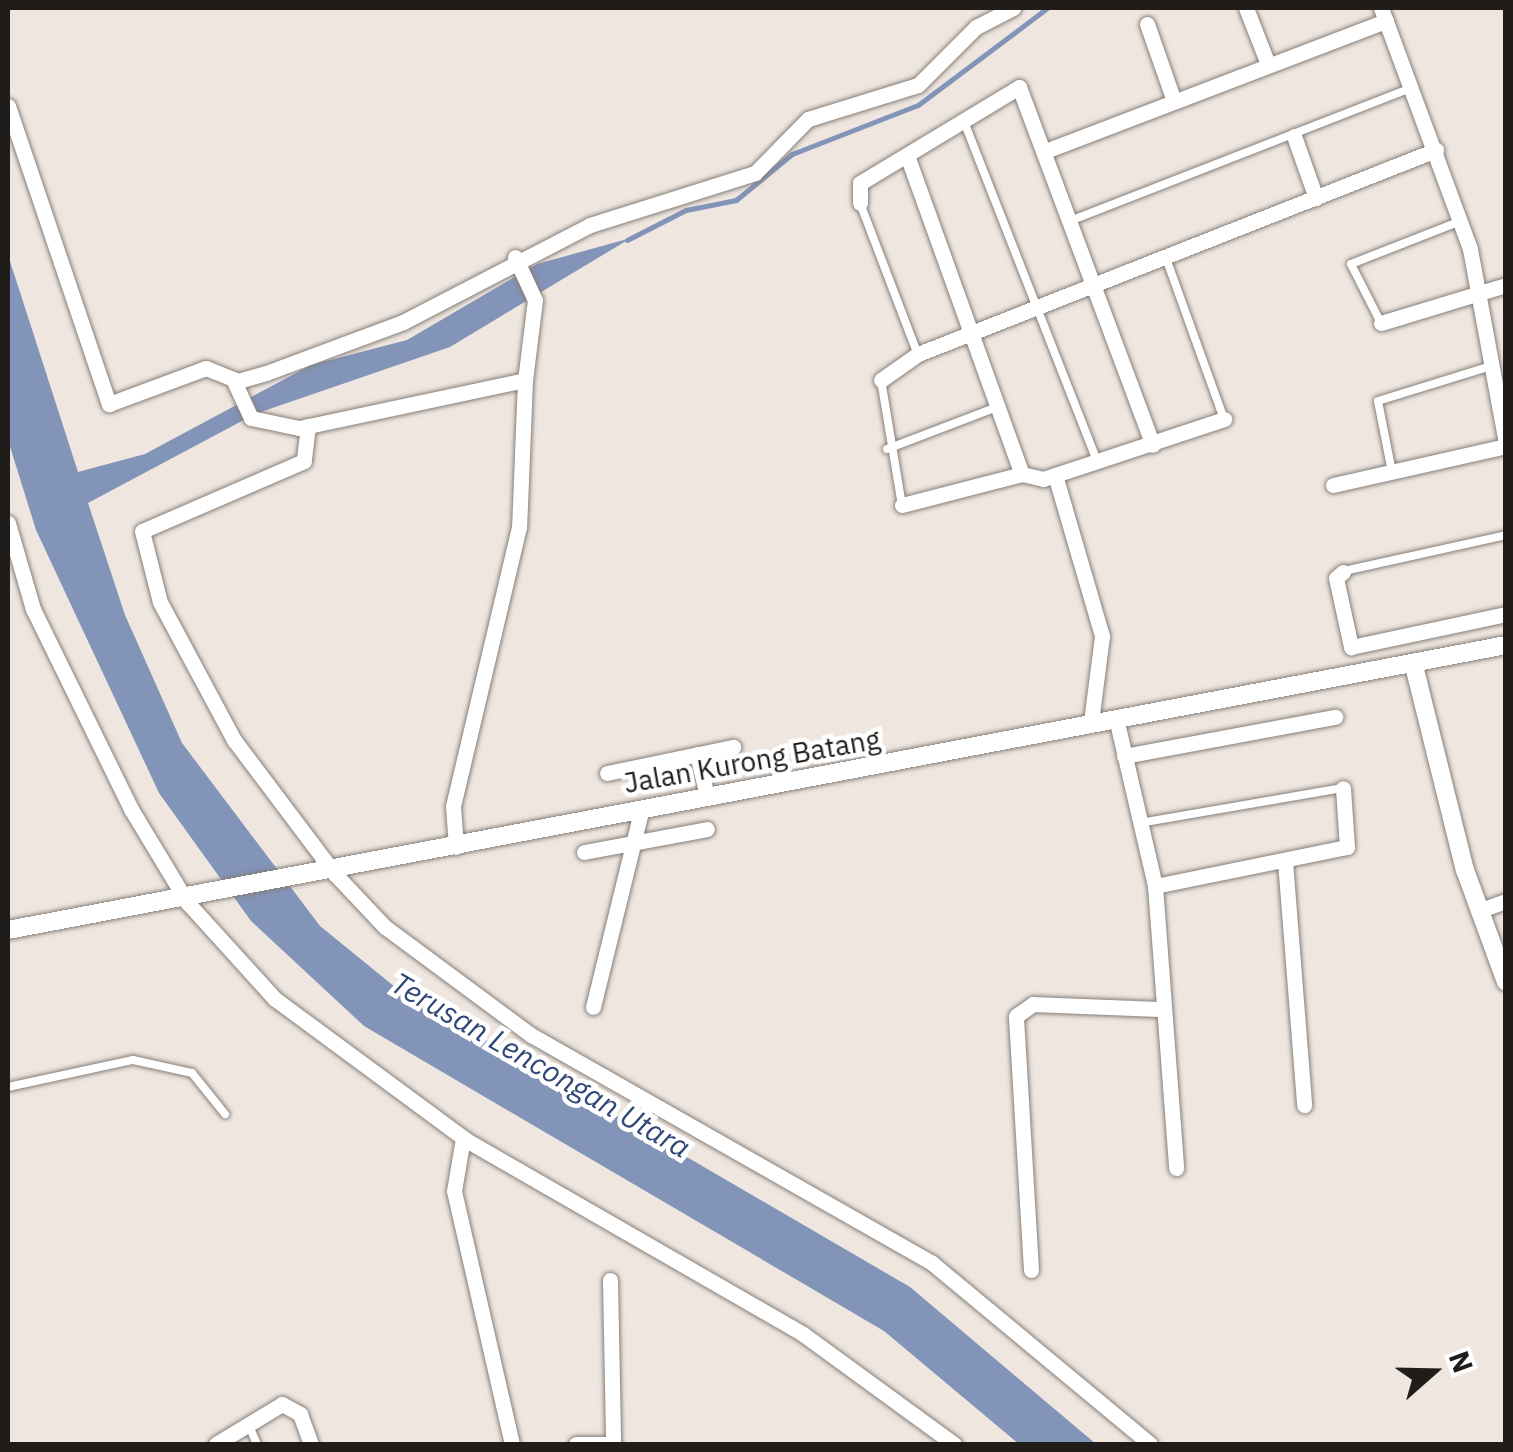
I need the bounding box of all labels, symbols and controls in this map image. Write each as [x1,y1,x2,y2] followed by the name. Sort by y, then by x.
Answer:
[621,722,883,800] street label: Jalan Kurong Batang
[385,965,697,1165] water label: Terusan Lencongan Utara
[1383,1322,1483,1422] north arrow
[1441,1346,1483,1377] text: N

